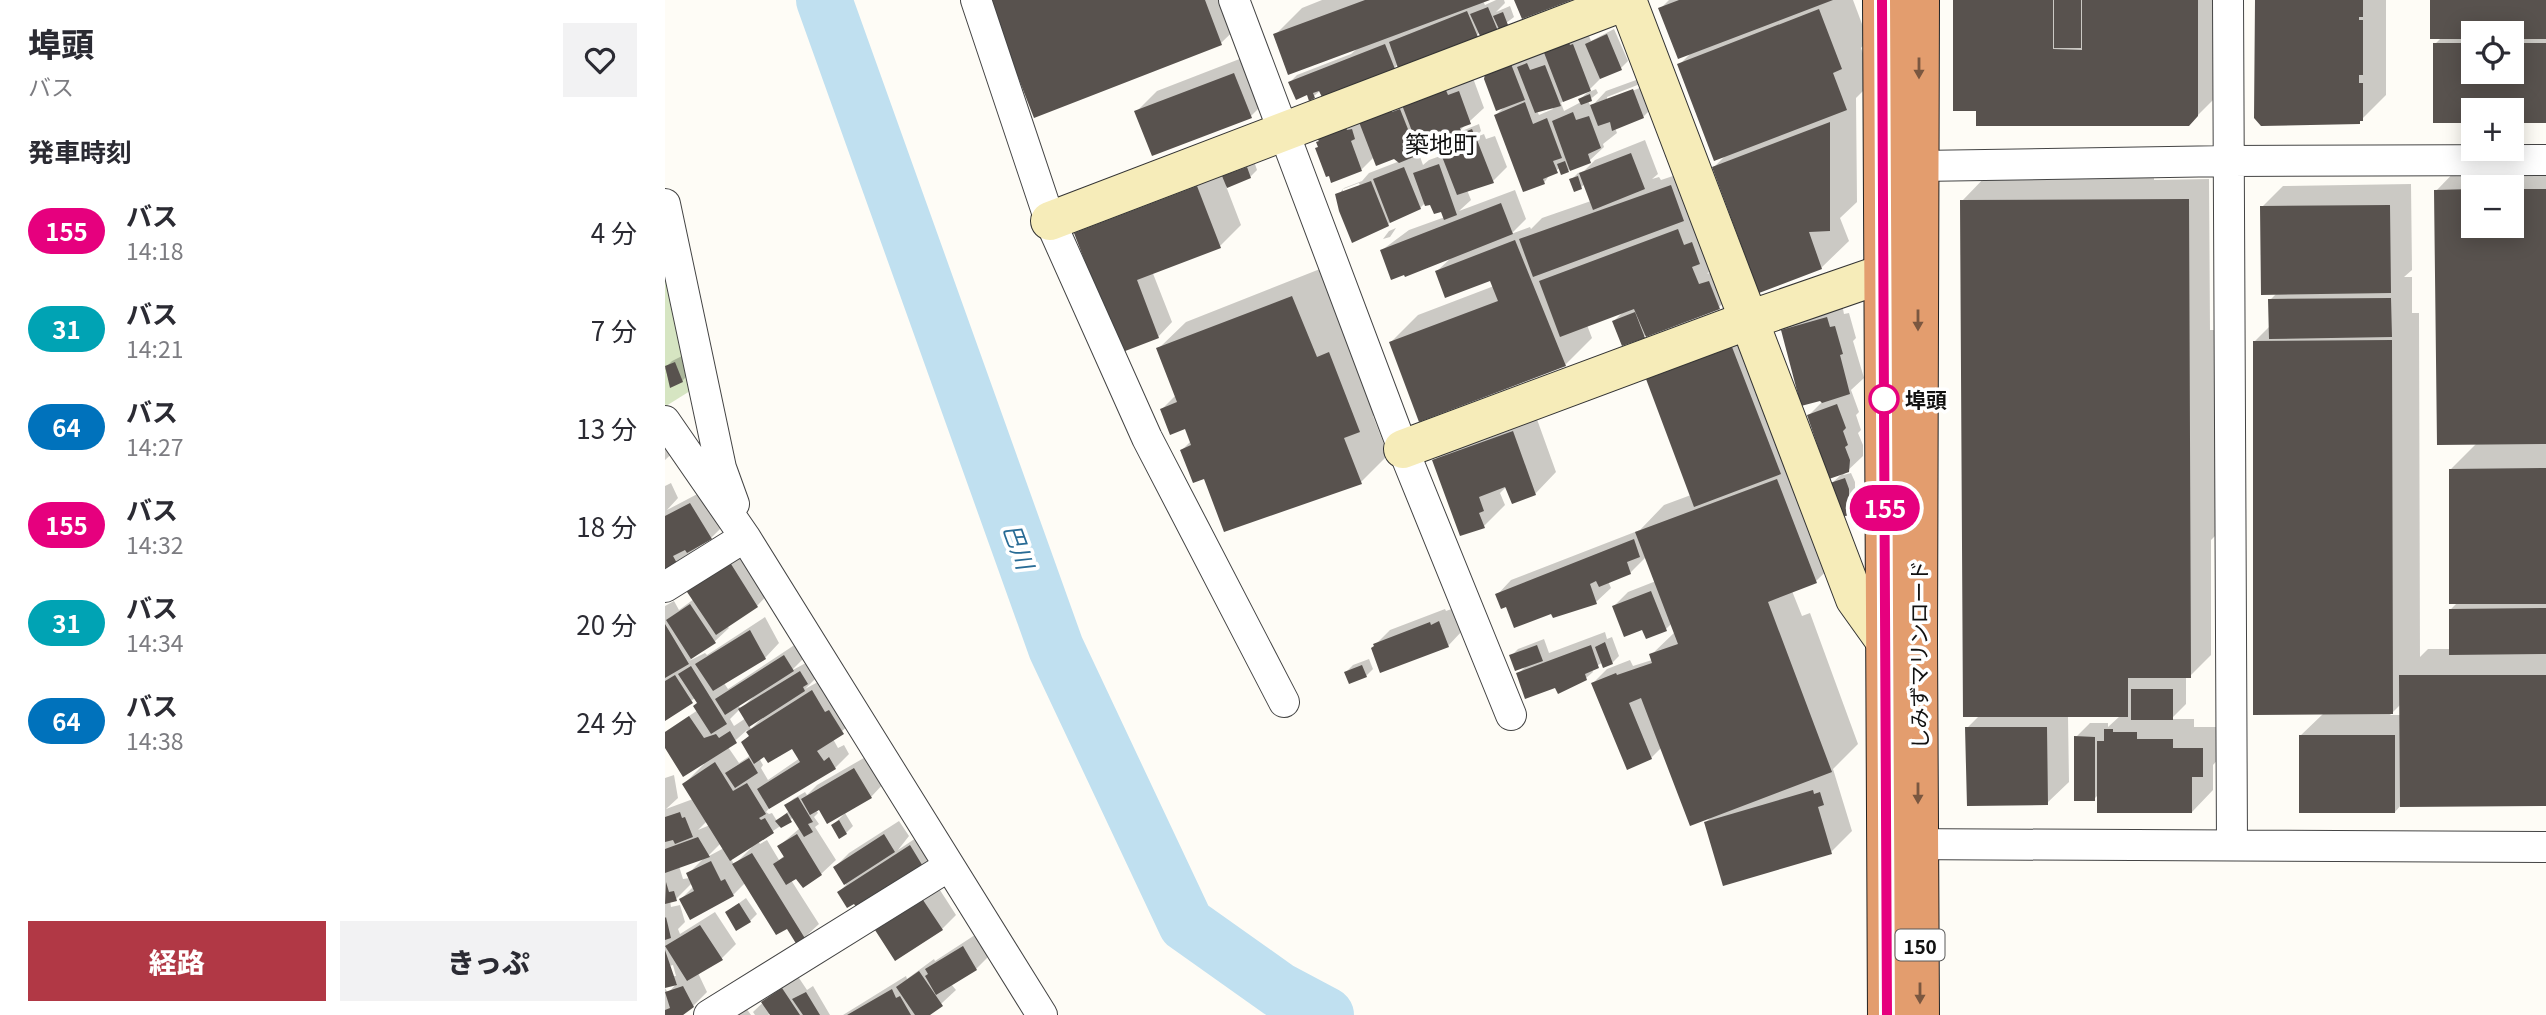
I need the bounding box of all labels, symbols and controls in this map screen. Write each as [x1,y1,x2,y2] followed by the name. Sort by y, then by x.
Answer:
[28,19,94,67] text: 埠頭
[2461,21,2524,238] map controls
[2461,21,2524,84] button: locate
[563,23,637,97] button: heart
[1913,57,1925,79] one-way arrow
[28,69,74,103] text: バス
[2461,98,2524,161] button: +
[1405,125,1477,160] district label: 築地町
[28,132,132,169] text: 発車時刻
[2461,175,2524,238] button: −
[126,196,178,233] text: バス
[45,213,88,248] text: 155
[591,213,637,250] text: 4 分
[126,233,183,267] text: 14:18
[126,294,178,331] text: バス
[1912,309,1924,331] one-way arrow
[52,311,81,346] text: 31
[591,311,637,348] text: 7 分
[126,331,183,365] text: 14:21
[1869,384,1899,414] marker: 埠頭
[1905,384,1947,414] place label: 埠頭
[126,392,178,429] text: バス
[52,409,81,444] text: 64
[576,409,637,446] text: 13 分
[126,429,183,463] text: 14:27
[1845,485,1925,531] line badge: 155
[126,490,178,527] text: バス
[1864,490,1906,525] text: 155
[45,507,88,542] text: 155
[576,507,637,544] text: 18 分
[996,519,1045,576] water label: 巴川
[126,527,183,561] text: 14:32
[1903,561,1933,750] street label: しみずマリンロード
[126,588,178,625] text: バス
[52,605,81,640] text: 31
[576,605,637,642] text: 20 分
[126,625,183,659] text: 14:34
[126,686,178,723] text: バス
[52,703,81,738] text: 64
[576,703,637,740] text: 24 分
[126,723,183,757] text: 14:38
[1912,782,1924,804] one-way arrow
[28,921,326,1001] button: 経路
[340,921,637,1001] button: きっぷ
[1895,930,1945,960] road number: 150
[1914,982,1926,1004] one-way arrow

